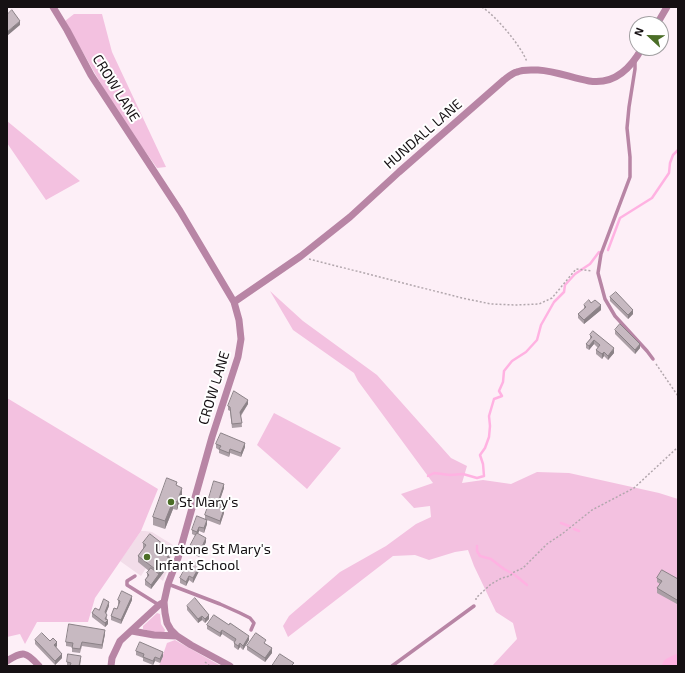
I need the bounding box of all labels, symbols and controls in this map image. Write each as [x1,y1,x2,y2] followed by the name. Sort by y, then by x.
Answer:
[629,16,669,56] north arrow
[631,26,646,38] text: N
[89,51,143,125] street label: CROW LANE
[381,96,465,172] street label: HUNDALL LANE
[195,349,233,427] street label: CROW LANE
[179,494,238,510] place label: St Mary's
[166,497,176,507] marker: St Mary's
[155,541,271,574] place label: Unstone St Mary's Infant School
[142,552,152,562] marker: Unstone St Mary's Infant School

